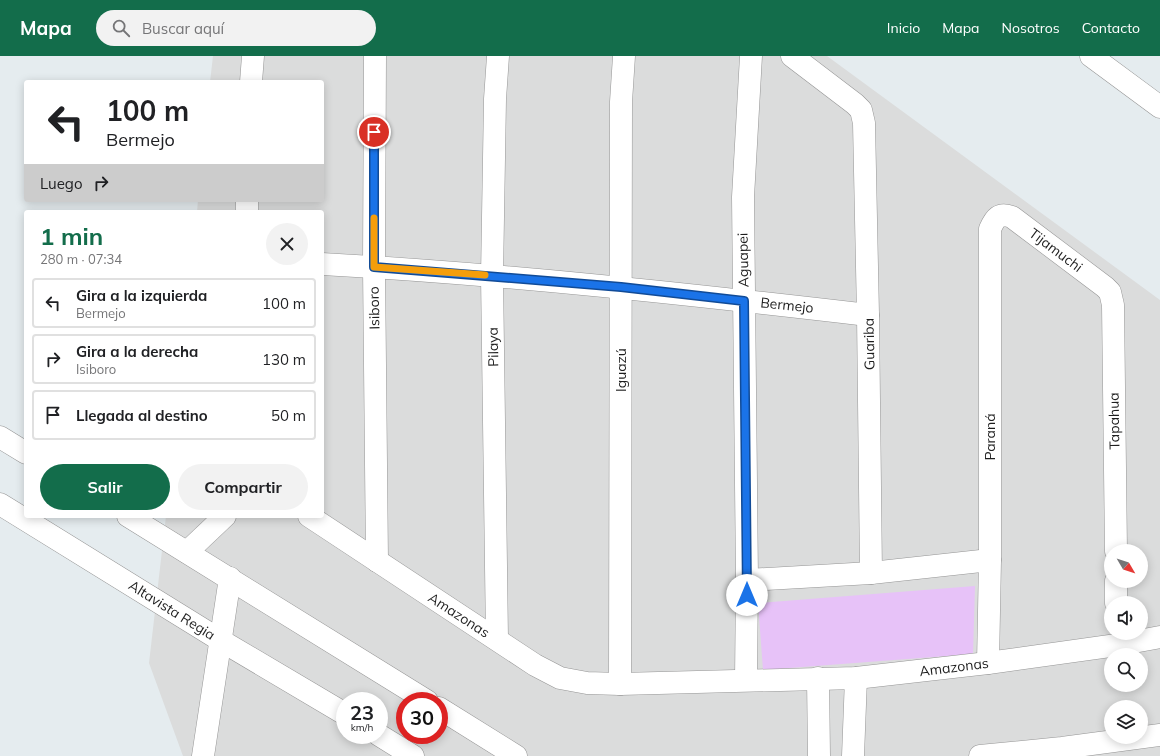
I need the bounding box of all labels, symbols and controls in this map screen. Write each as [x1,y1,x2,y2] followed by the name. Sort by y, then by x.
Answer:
[96,10,376,46] search box
[20,16,72,40] text: Mapa
[110,17,132,39] icon: search
[142,19,224,38] text: Buscar aquí
[887,19,920,37] text: Inicio
[942,19,980,37] text: Mapa
[1002,19,1060,37] text: Nosotros
[1082,19,1140,37] text: Contacto
[106,93,189,128] text: 100 m
[40,96,92,148] icon: left
[357,115,391,149] pin
[363,121,385,143] icon: arrive
[106,128,175,151] text: Bermejo
[90,172,112,194] icon: right
[40,174,82,193] text: Luego
[40,221,103,251] text: 1 min
[266,223,308,265] button: close
[1026,224,1086,276] street label: Tijamuchi
[734,233,752,287] street label: Aguapei
[40,251,122,267] text: 280 m · 07:34
[76,286,207,305] text: Gira a la izquierda
[365,286,383,330] street label: Isiboro
[42,292,64,314] icon: left
[759,293,815,317] street label: Bermejo
[262,294,306,313] text: 100 m
[76,305,126,321] text: Bermejo
[860,318,878,370] street label: Guariba
[484,327,502,367] street label: Pilaya
[76,342,198,361] text: Gira a la derecha
[42,348,64,370] icon: right
[612,348,630,392] street label: Iguazú
[262,350,306,369] text: 130 m
[76,361,116,377] text: Isiboro
[1105,392,1123,450] street label: Tapahua
[42,404,64,426] icon: arrive
[76,406,208,425] text: Llegada al destino
[271,406,306,425] text: 50 m
[981,413,999,461] street label: Paraná
[40,464,170,510] button: Salir
[178,464,308,510] button: Compartir
[1104,544,1148,588] north arrow
[1104,544,1148,744] map controls
[726,574,768,616] position arrow
[125,576,219,644] street label: Altavista Regia
[425,588,493,642] street label: Amazonas
[1104,596,1148,640] button: sound
[1104,648,1148,692] button: search
[918,654,990,680] street label: Amazonas
[396,692,448,744] speed limit sign: 30
[350,700,374,725] text: 23
[1104,700,1148,744] button: layers
[351,721,373,734] text: km/h

